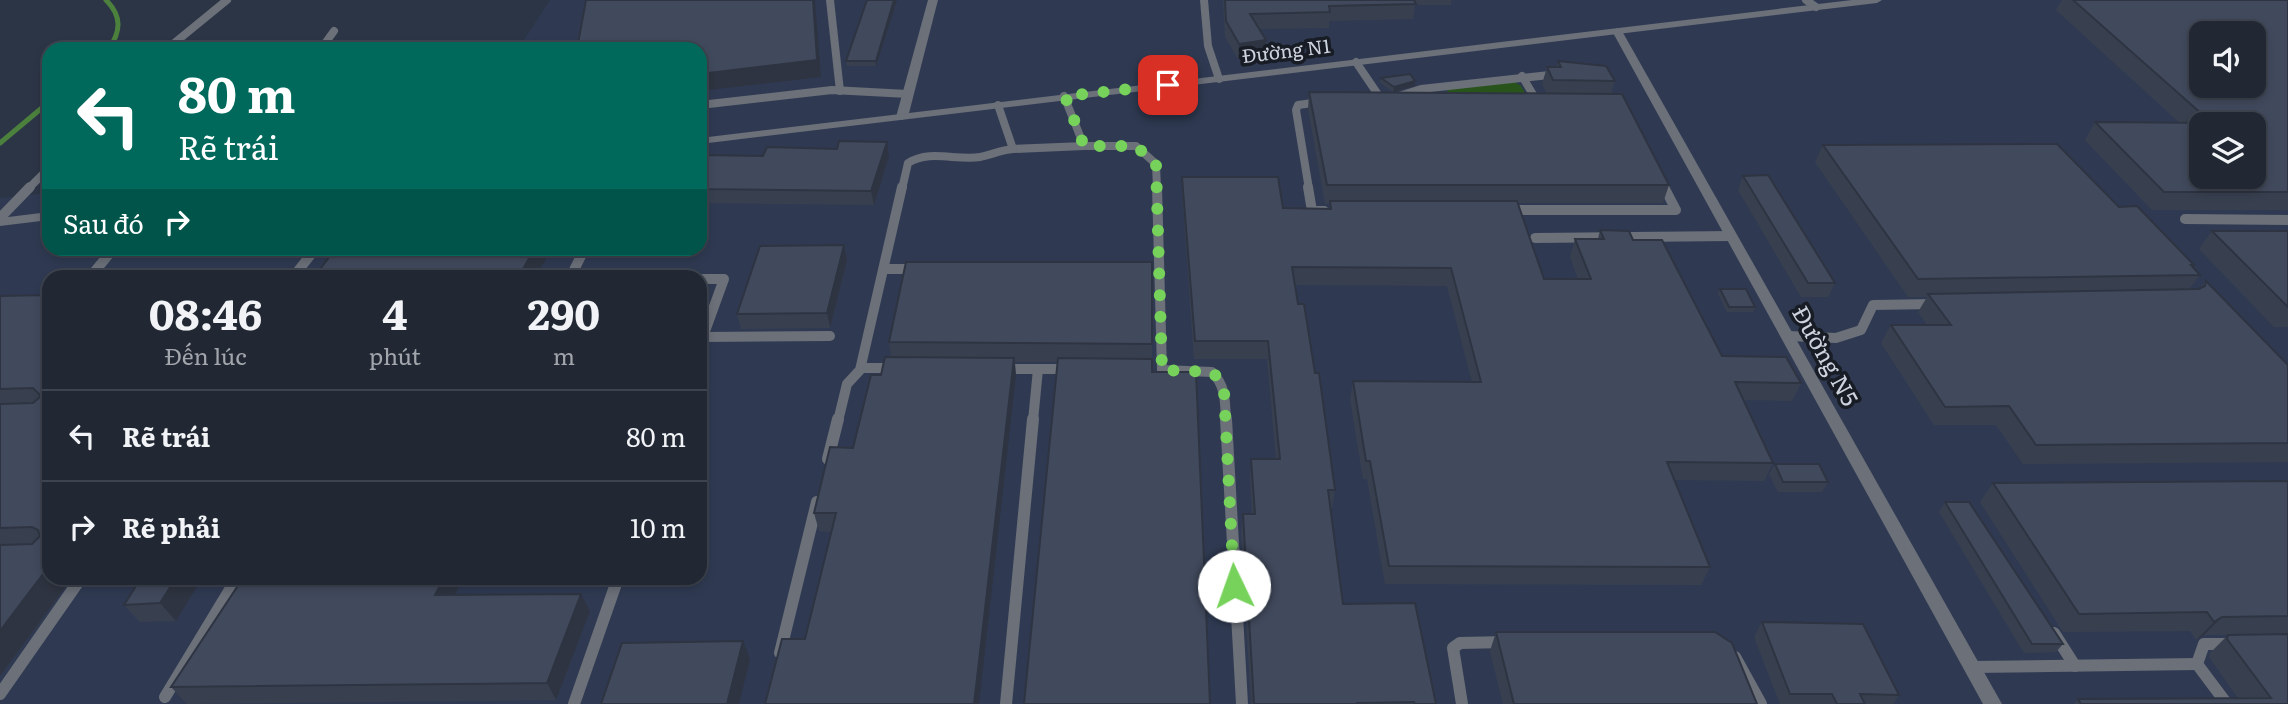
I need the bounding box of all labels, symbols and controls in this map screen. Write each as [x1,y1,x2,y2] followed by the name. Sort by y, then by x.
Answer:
[2189,21,2266,189] map controls
[2189,21,2266,98] button: sound
[1240,31,1332,69] street label: Đường N1
[178,55,296,128] text: 80 m
[1138,55,1198,115] pin
[1149,66,1187,104] icon: arrive
[63,70,154,161] icon: left
[2189,112,2266,189] button: layers
[178,122,279,170] text: Rẽ trái
[63,203,144,242] text: Sau đó
[158,203,196,241] icon: right
[149,281,262,343] text: 08:46
[382,281,408,343] text: 4
[528,281,600,343] text: 290
[1785,299,1868,411] street label: Đường N5
[164,338,247,372] text: Đến lúc
[369,338,421,372] text: phút
[553,338,575,372] text: m
[122,416,210,455] text: Rẽ trái
[626,416,686,455] text: 80 m
[63,417,101,455] icon: left
[122,507,220,546] text: Rẽ phải
[630,507,686,546] text: 10 m
[63,508,101,546] icon: right
[1197,549,1271,623] position arrow

